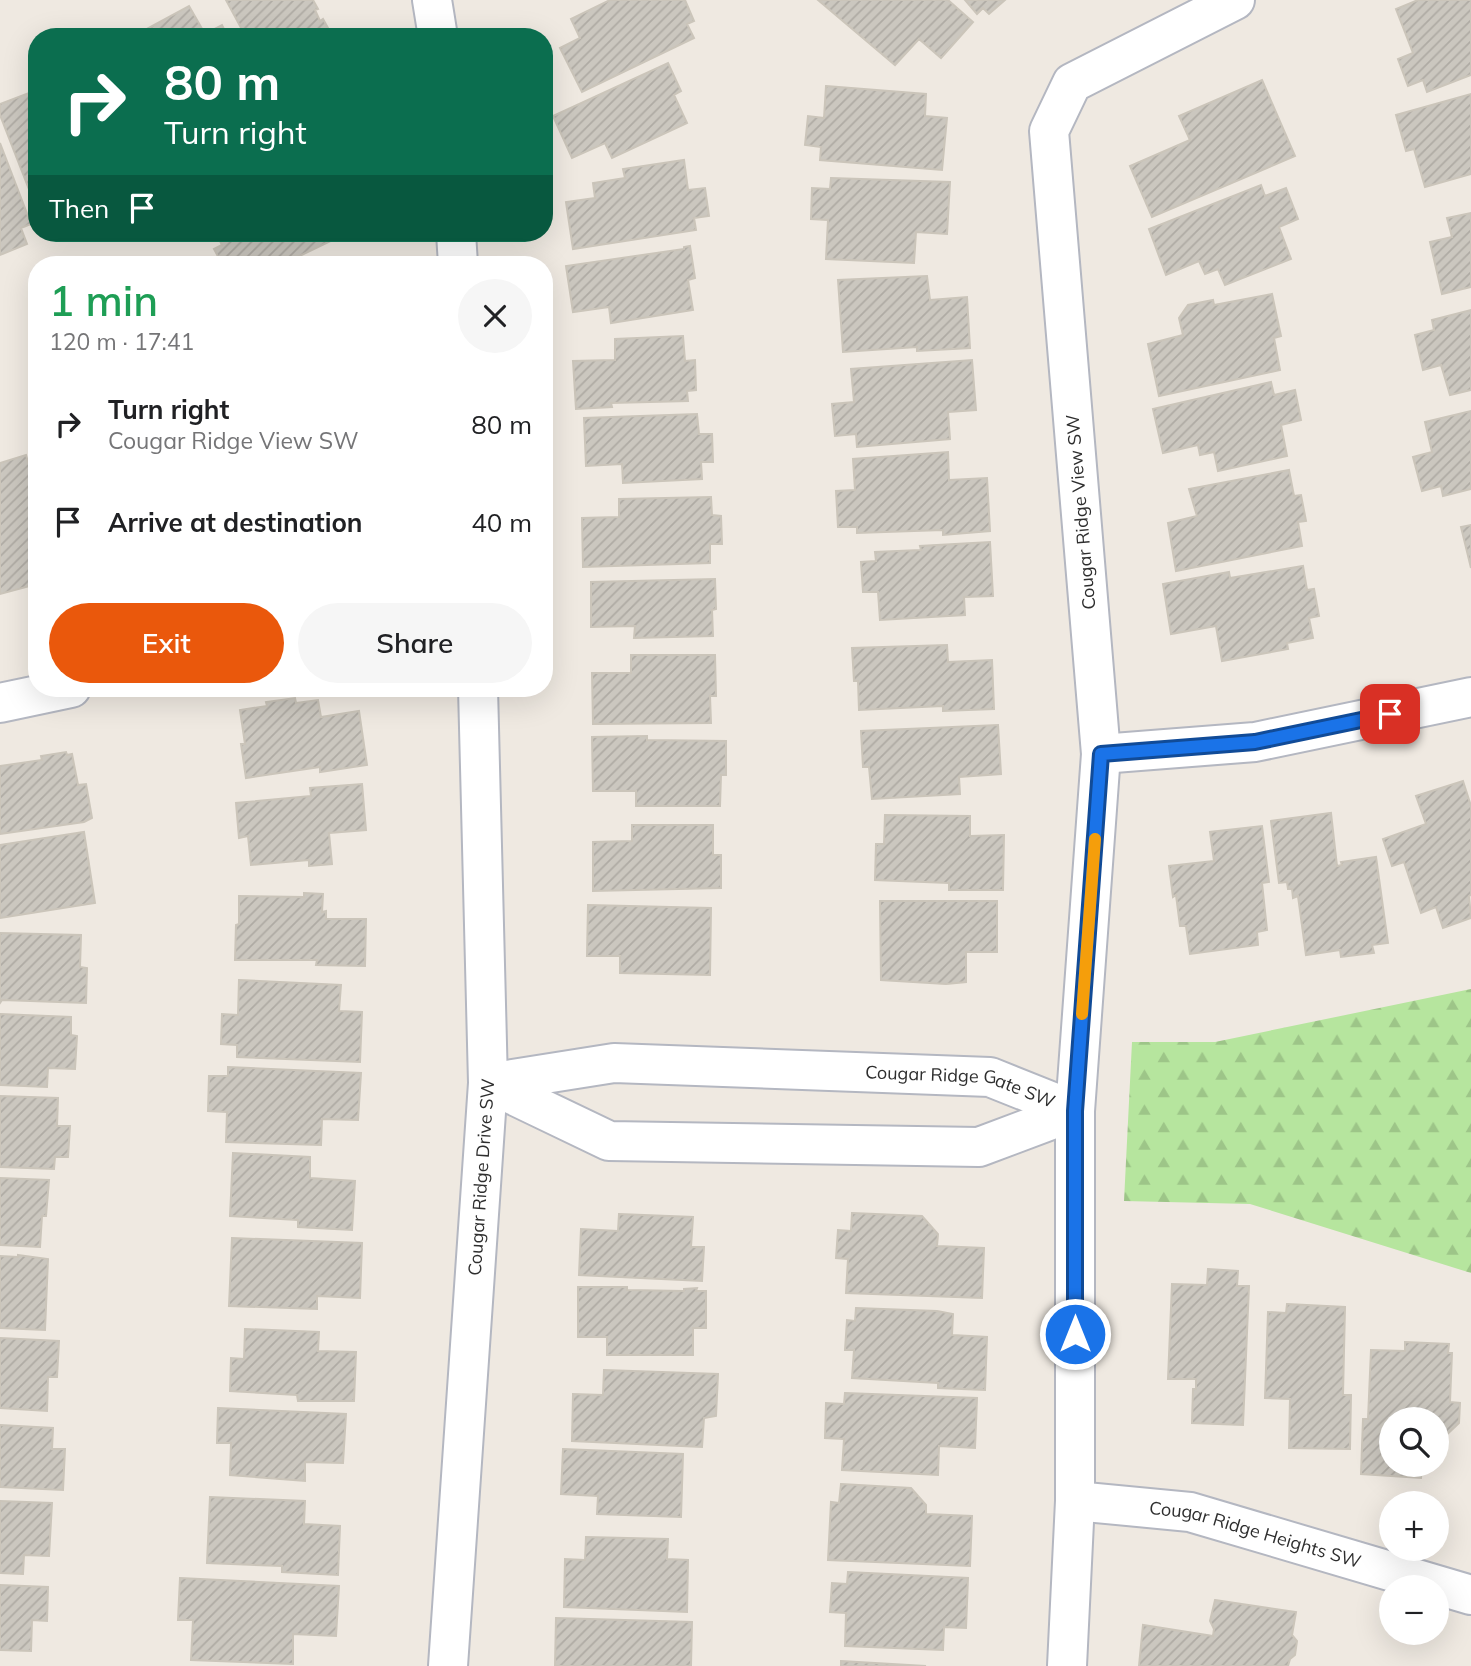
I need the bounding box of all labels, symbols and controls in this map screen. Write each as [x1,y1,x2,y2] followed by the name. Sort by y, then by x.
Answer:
[164,51,280,112] text: 80 m
[49,56,140,147] icon: right
[164,112,307,152] text: Turn right
[123,189,161,227] icon: arrive
[49,192,109,225] text: Then
[49,274,158,327] text: 1 min
[458,279,532,353] button: close
[49,327,194,356] text: 120 m · 17:41
[108,393,229,426] text: Turn right
[49,405,87,443] icon: right
[471,408,532,441] text: 80 m
[1061,413,1101,611] street label: Cougar Ridge View SW
[108,426,358,455] text: Cougar Ridge View SW
[49,503,87,541] icon: arrive
[108,506,363,539] text: Arrive at destination
[471,506,532,539] text: 40 m
[49,603,284,683] button: Exit
[298,603,532,683] button: Share
[1360,684,1420,744] pin
[1371,695,1409,733] icon: arrive
[865,1060,1059,1113] street label: Cougar Ridge Gate SW
[463,1078,499,1276] street label: Cougar Ridge Drive SW
[1038,1297,1112,1371] position arrow
[1379,1407,1449,1645] map controls
[1379,1407,1449,1477] button: search
[1379,1491,1449,1561] button: +
[1148,1496,1364,1573] street label: Cougar Ridge Heights SW
[1379,1575,1449,1645] button: −

